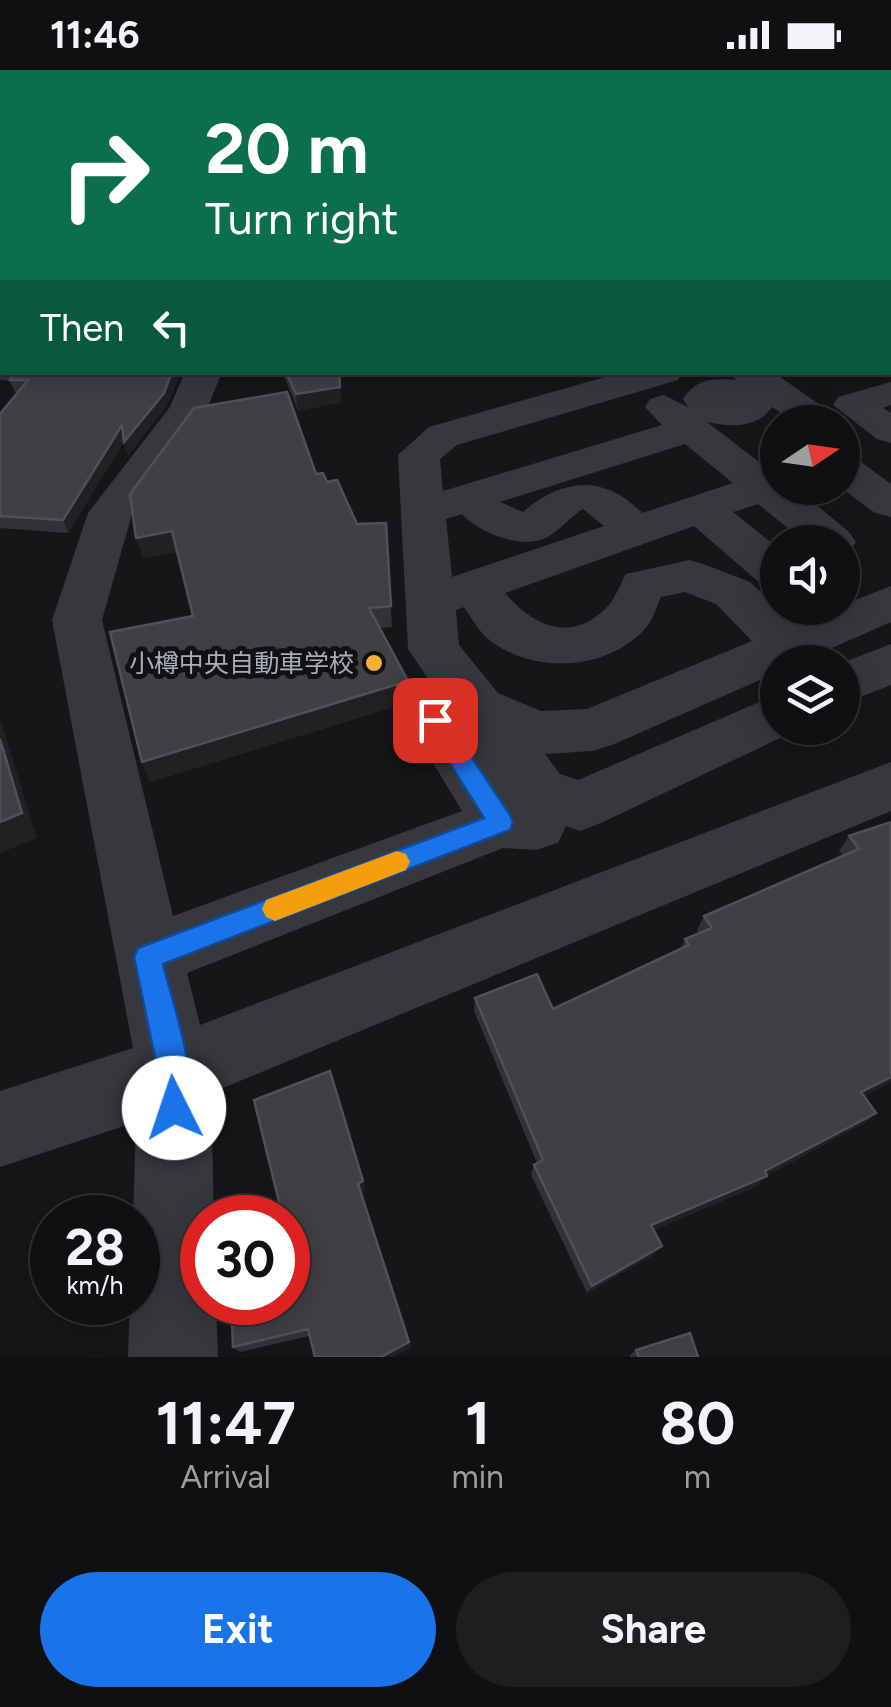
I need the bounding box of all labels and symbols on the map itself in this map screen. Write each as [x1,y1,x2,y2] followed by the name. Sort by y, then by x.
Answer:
[760,405,860,505] north arrow
[129,648,354,678] place label: 小樽中央自動車学校
[363,652,385,674] marker: 小樽中央自動車学校
[393,678,478,763] pin
[122,1056,226,1160] position arrow
[180,1195,310,1325] speed limit sign: 30

